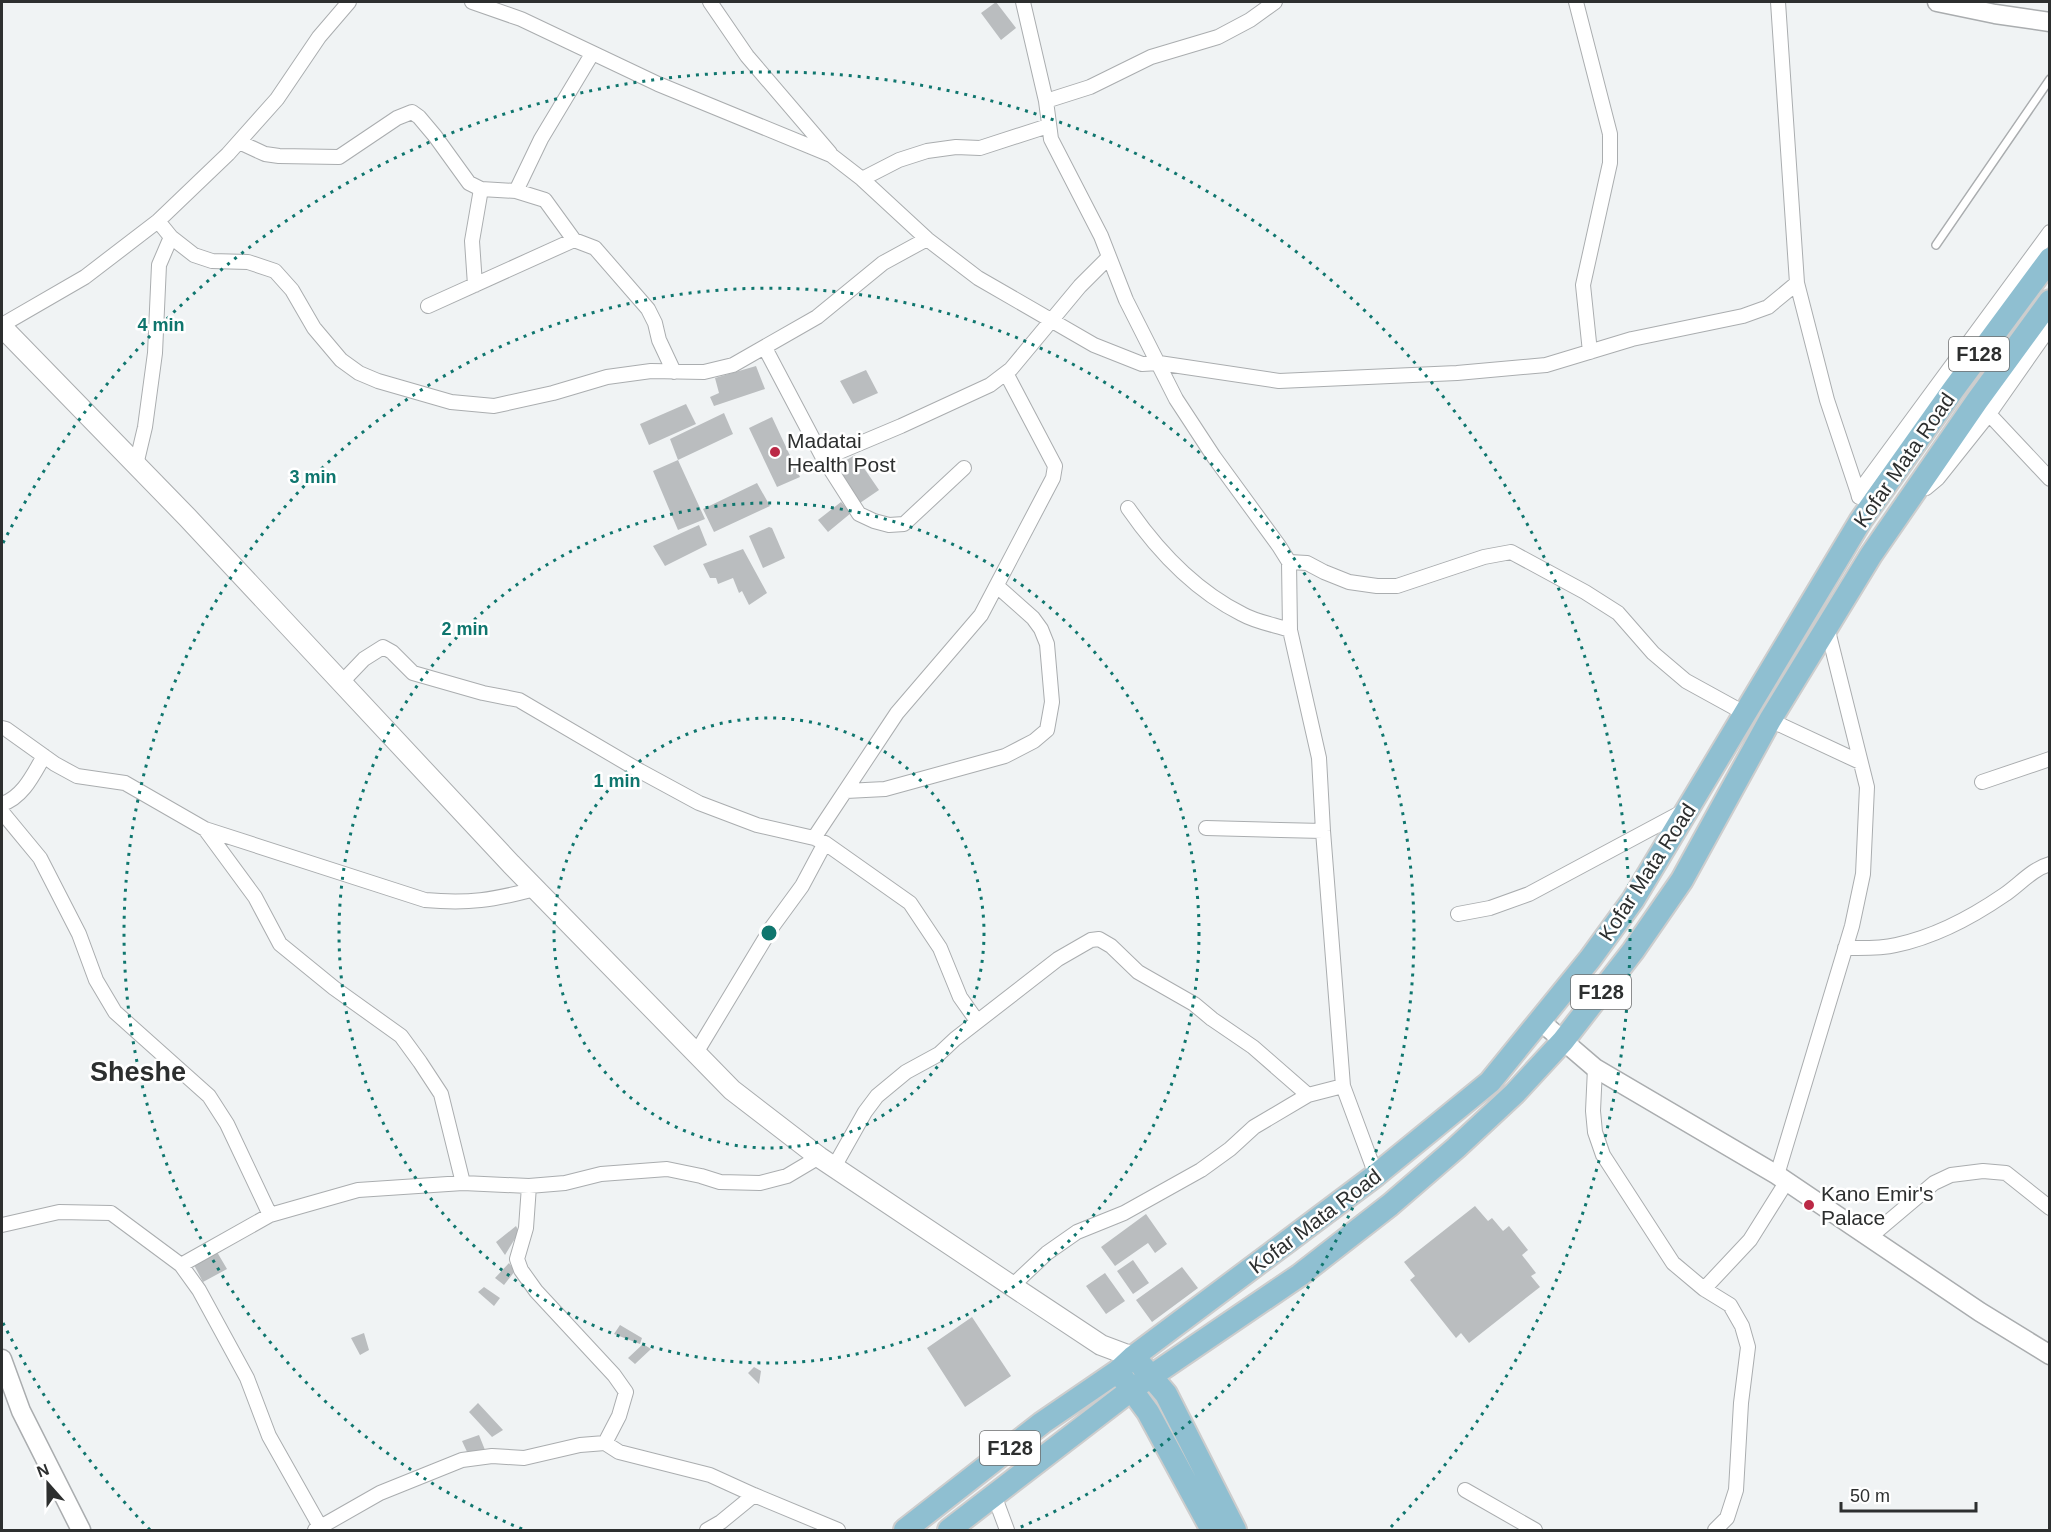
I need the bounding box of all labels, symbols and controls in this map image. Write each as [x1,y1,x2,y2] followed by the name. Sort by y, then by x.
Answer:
[137,315,185,335] text: 4 min
[1949,337,2009,371] road number: F128
[1849,388,1959,532] street label: Kofar Mata Road
[787,429,896,476] place label: Madatai Health Post
[768,445,782,459] marker: Madatai Health Post
[289,467,337,487] text: 3 min
[441,619,489,639] text: 2 min
[593,771,641,791] text: 1 min
[1594,799,1700,945] street label: Kofar Mata Road
[759,923,779,943] centre of rings
[1571,975,1631,1009] road number: F128
[90,1057,186,1087] district label: Sheshe
[1245,1164,1385,1278] street label: Kofar Mata Road
[1821,1182,1934,1229] place label: Kano Emir's Palace
[1802,1198,1816,1212] marker: Kano Emir's Palace
[980,1431,1040,1465] road number: F128
[18,1454,78,1514] north arrow
[34,1460,51,1480] text: N
[1841,1475,1976,1513] scale bar
[1850,1486,1890,1506] text: 50 m

